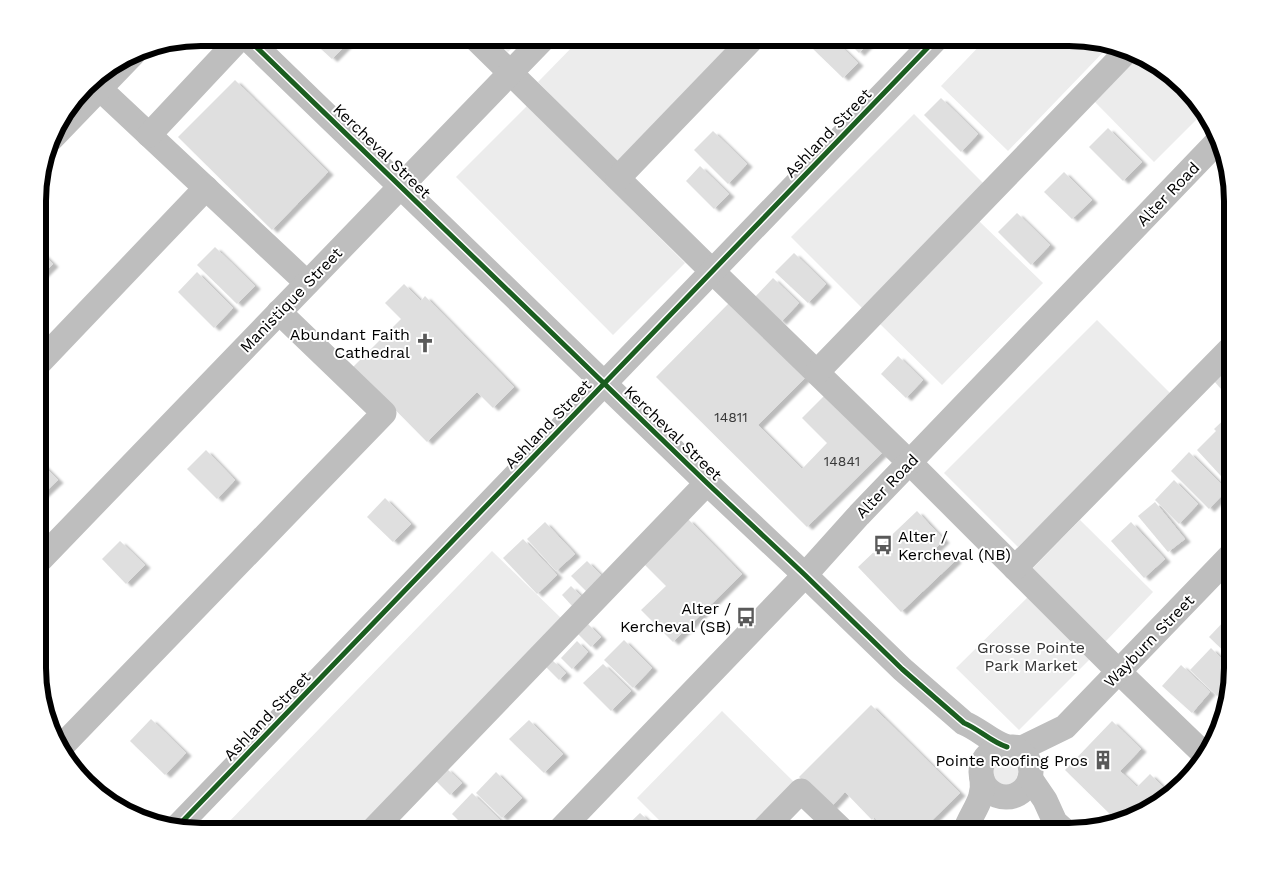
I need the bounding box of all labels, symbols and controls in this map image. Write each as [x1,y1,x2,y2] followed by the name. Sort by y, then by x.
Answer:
[781,84,875,181] street label: Ashland Street
[329,100,435,203] street label: Kercheval Street
[1133,158,1203,230] street label: Alter Road
[236,243,346,357] street label: Manistique Street
[290,325,410,362] place label: Abundant Faith Cathedral
[414,332,436,354] church icon: Abundant Faith Cathedral
[501,375,595,472] street label: Ashland Street
[620,382,726,485] street label: Kercheval Street
[714,409,748,425] house number: 14811
[852,450,922,522] street label: Alter Road
[824,453,860,469] house number: 14841
[898,527,1011,564] place label: Alter / Kercheval (NB)
[872,534,894,556] bus stop icon: Alter / Kercheval (NB)
[1100,590,1198,691] street label: Wayburn Street
[620,599,731,636] place label: Alter / Kercheval (SB)
[735,606,757,628] bus stop icon: Alter / Kercheval (SB)
[977,638,1085,675] park label: Grosse Pointe Park Market
[220,667,314,764] street label: Ashland Street
[1092,749,1114,771] building icon: Pointe Roofing Pros
[935,751,1088,770] place label: Pointe Roofing Pros

